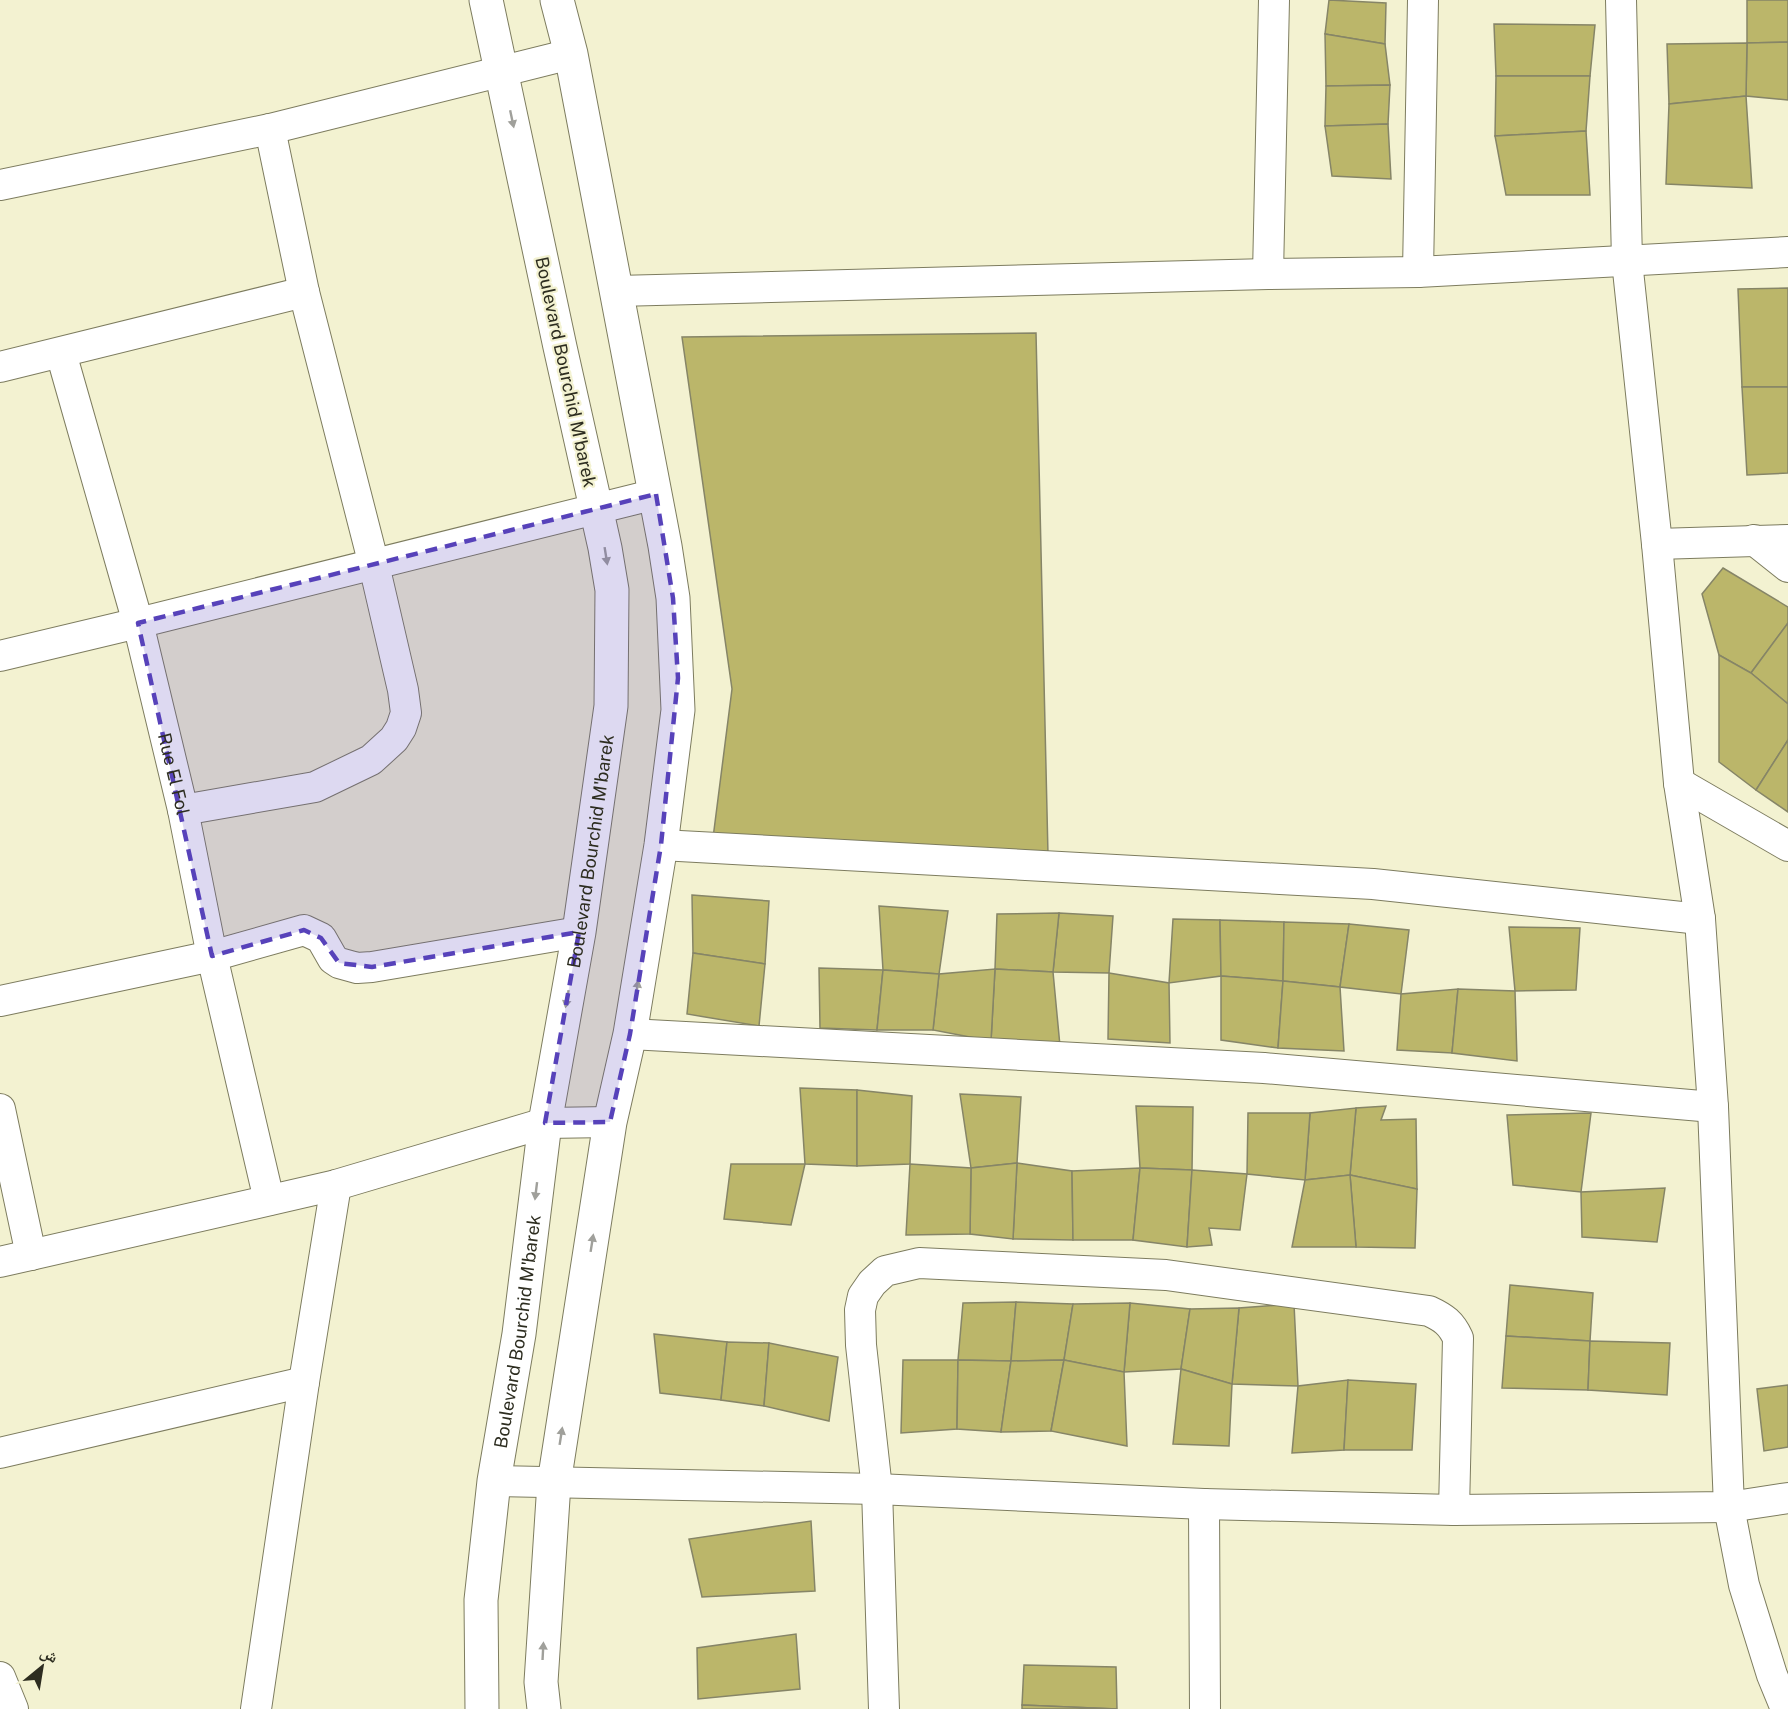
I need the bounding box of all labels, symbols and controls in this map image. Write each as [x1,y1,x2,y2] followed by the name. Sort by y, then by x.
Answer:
[508,109,517,128] one-way arrow
[531,255,601,489] street label: Boulevard Bourchid M'barek
[602,546,611,565] one-way arrow
[154,731,194,817] street label: Rue El Fol
[562,733,617,970] street label: Boulevard Bourchid M'barek
[633,980,642,999] one-way arrow
[562,990,571,1009] one-way arrow
[531,1182,541,1201] one-way arrow
[489,1214,544,1450] street label: Boulevard Bourchid M'barek
[587,1233,596,1252] one-way arrow
[557,1426,566,1445] one-way arrow
[12,1637,72,1697] north arrow
[538,1641,547,1660] one-way arrow
[37,1642,61,1667] text: ش

